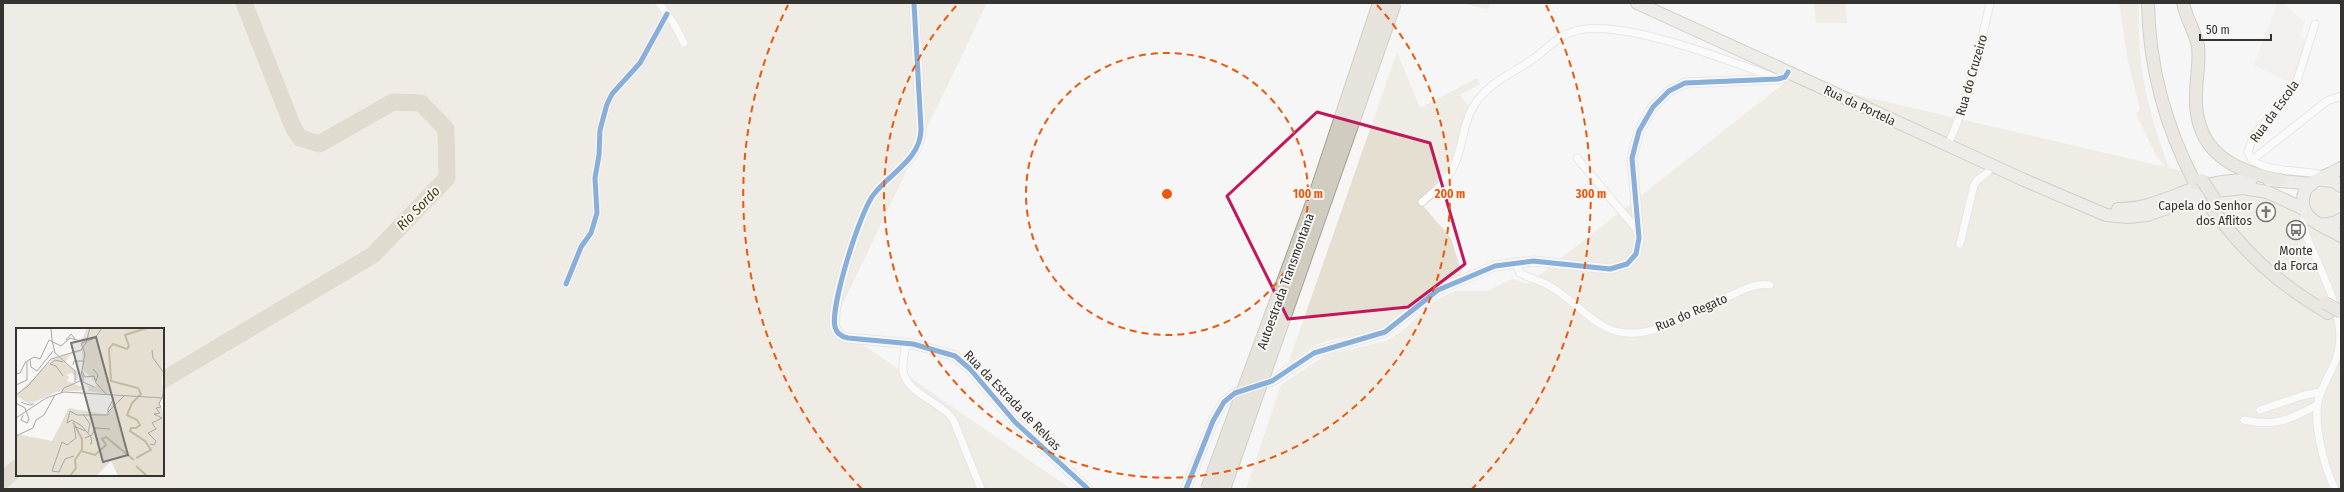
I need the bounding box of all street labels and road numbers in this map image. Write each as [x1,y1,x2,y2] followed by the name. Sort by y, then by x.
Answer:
[1953,33,1990,117] street label: Rua do Cruzeiro
[2247,77,2302,145] street label: Rua da Escola
[1821,82,1898,129] street label: Rua da Portela
[1254,211,1317,351] street label: Autoestrada Transmontana
[1653,291,1730,334] street label: Rua do Regato
[961,347,1065,454] street label: Rua da Estrada de Relvas

